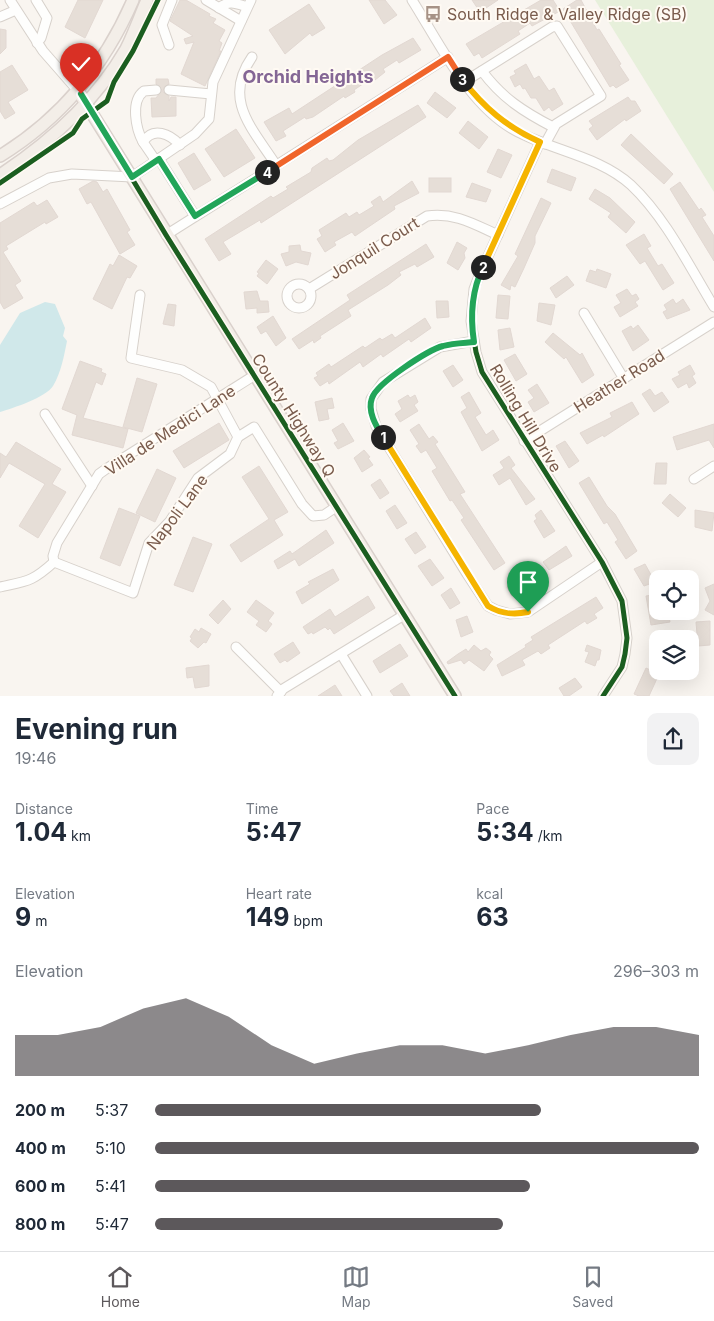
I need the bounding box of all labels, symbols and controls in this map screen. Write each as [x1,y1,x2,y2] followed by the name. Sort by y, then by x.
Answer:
[423,4,443,24] bus stop icon: South Ridge & Valley Ridge (SB)
[447,4,687,24] place label: South Ridge & Valley Ridge (SB)
[60,43,102,94] pin
[67,50,95,78] icon: check
[242,66,374,87] district label: Orchid Heights
[450,66,474,92] pin: 3
[458,71,467,88] text: 3
[254,160,280,184] pin: 4
[263,164,272,181] text: 4
[325,213,423,283] street label: Jonquil Court
[470,254,496,280] pin: 2
[479,259,488,276] text: 2
[570,345,668,417] street label: Heather Road
[248,350,340,480] street label: County Highway Q
[486,360,566,476] street label: Rolling Hill Drive
[101,380,239,480] street label: Villa de Medici Lane
[370,424,396,450] pin: 1
[380,429,387,446] text: 1
[142,470,212,554] street label: Napoli Lane
[507,561,549,612] pin
[514,568,542,596] icon: arrive
[649,570,699,680] map controls
[649,570,699,620] button: locate
[649,630,699,680] button: layers
[15,712,178,746] text: Evening run
[647,713,699,765] button: share
[15,748,56,768] text: 19:46
[15,800,73,817] text: Distance
[246,800,279,817] text: Time
[476,800,509,817] text: Pace
[15,817,67,847] text: 1.04
[246,817,301,847] text: 5:47
[476,817,534,847] text: 5:34
[67,827,91,844] text: km
[534,827,563,844] text: /km
[15,885,75,902] text: Elevation
[246,885,312,902] text: Heart rate
[476,885,503,902] text: kcal
[15,902,31,932] text: 9
[246,902,290,932] text: 149
[476,902,509,932] text: 63
[31,912,47,929] text: m
[290,912,323,929] text: bpm
[15,961,84,981] text: Elevation
[613,961,699,981] text: 296–303 m
[15,1100,65,1120] text: 200 m
[95,1100,128,1120] text: 5:37
[15,1138,66,1158] text: 400 m
[95,1138,126,1158] text: 5:10
[15,1176,65,1196] text: 600 m
[95,1176,126,1196] text: 5:41
[15,1214,65,1234] text: 800 m
[95,1214,129,1234] text: 5:47
[101,1263,140,1310] tab: Home
[342,1263,371,1310] tab: Map
[572,1263,613,1310] tab: Saved

